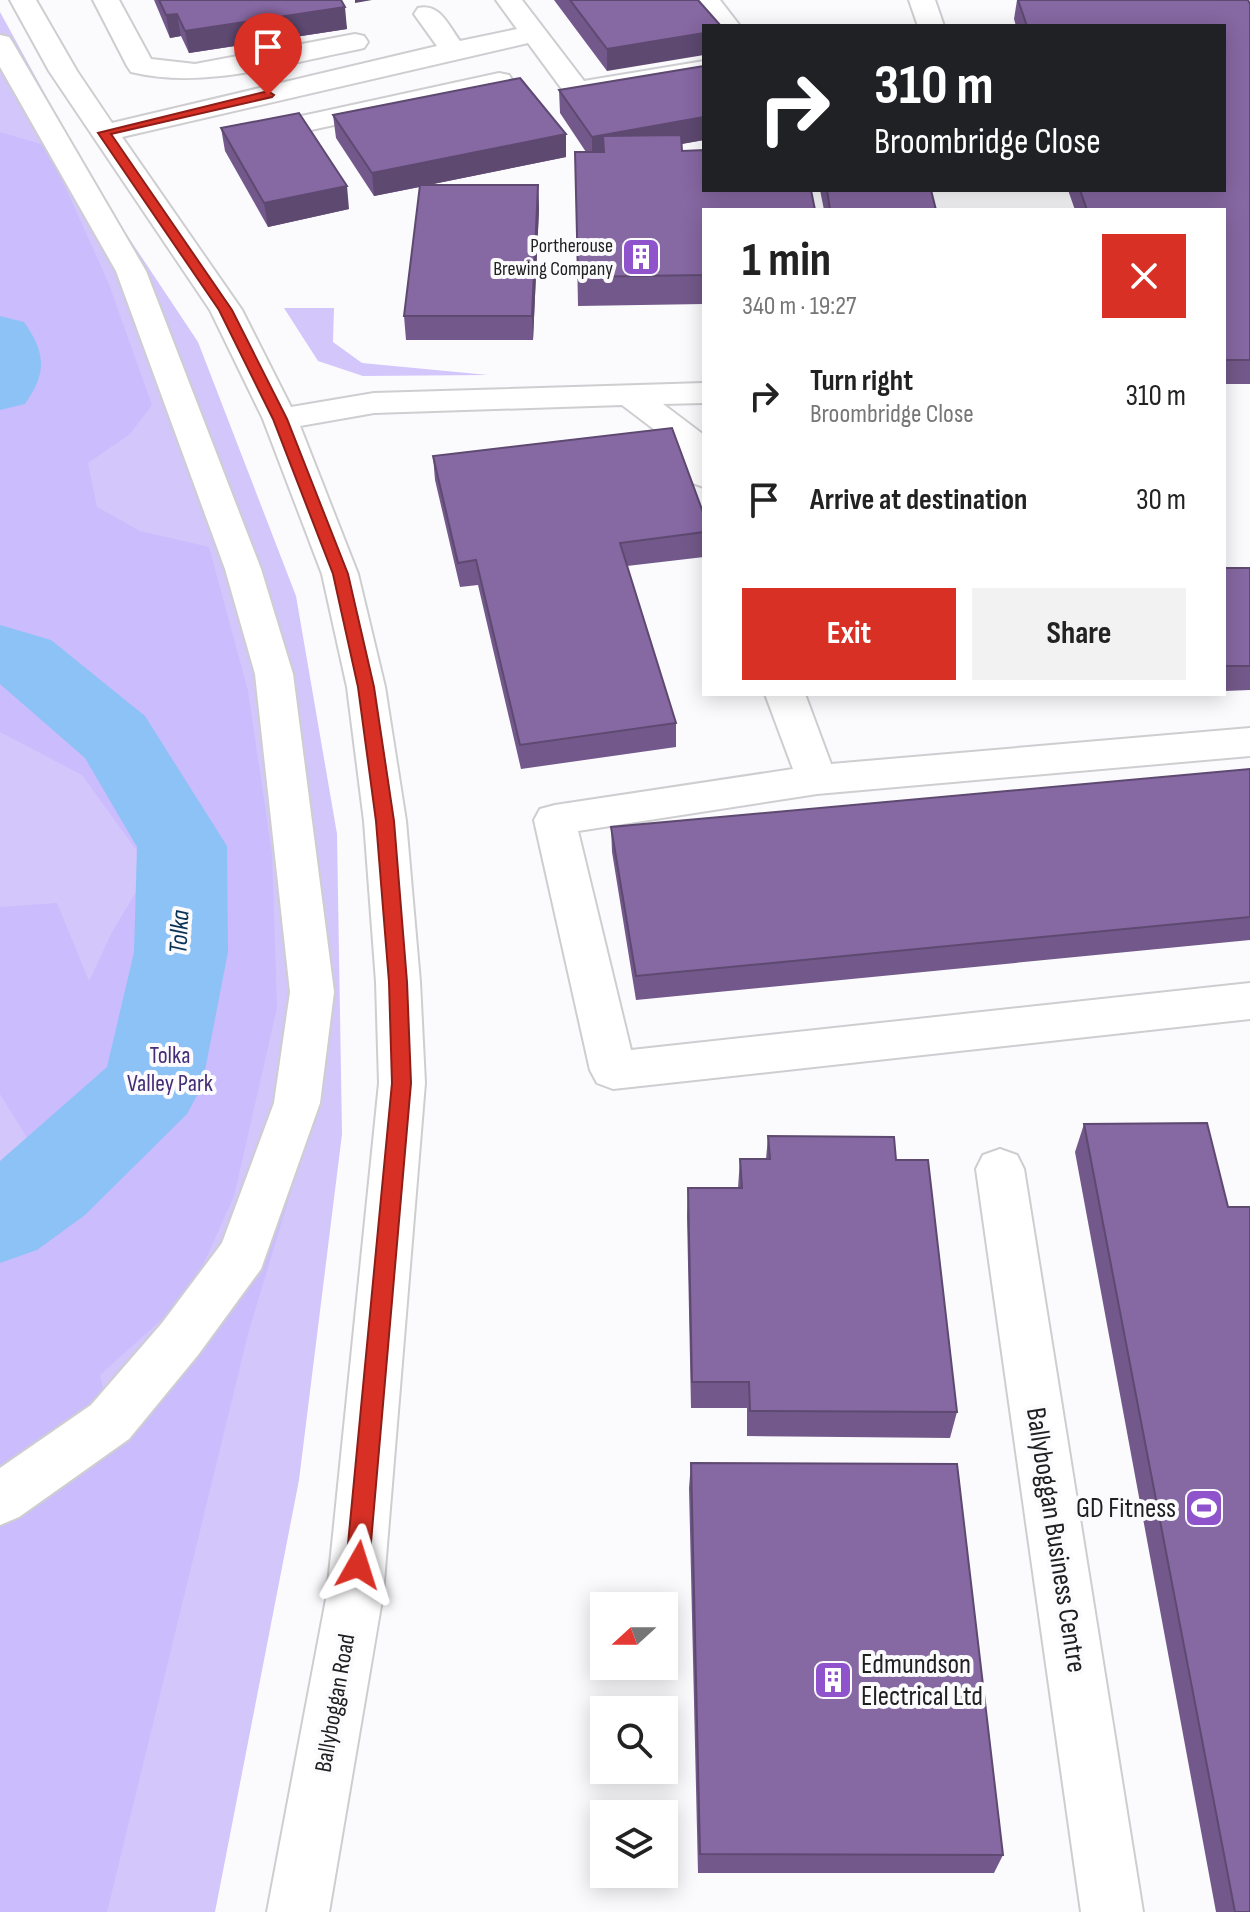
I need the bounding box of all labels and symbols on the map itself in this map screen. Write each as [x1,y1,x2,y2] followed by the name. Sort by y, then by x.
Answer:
[234,13,302,95] pin
[493,234,613,281] place label: Portherouse Brewing Company
[620,236,662,278] building icon: Portherouse Brewing Company
[163,909,197,955] water label: Tolka
[127,1041,213,1098] park label: Tolka Valley Park
[1019,1405,1093,1675] street label: Ballyboggan Business Centre
[1183,1487,1225,1529] sports icon: GD Fitness
[1076,1492,1176,1525] place label: GD Fitness
[316,1523,400,1607] position arrow
[590,1592,678,1680] north arrow
[309,1631,361,1775] street label: Ballyboggan Road
[861,1648,983,1713] place label: Edmundson Electrical Ltd
[812,1659,854,1701] building icon: Edmundson Electrical Ltd

